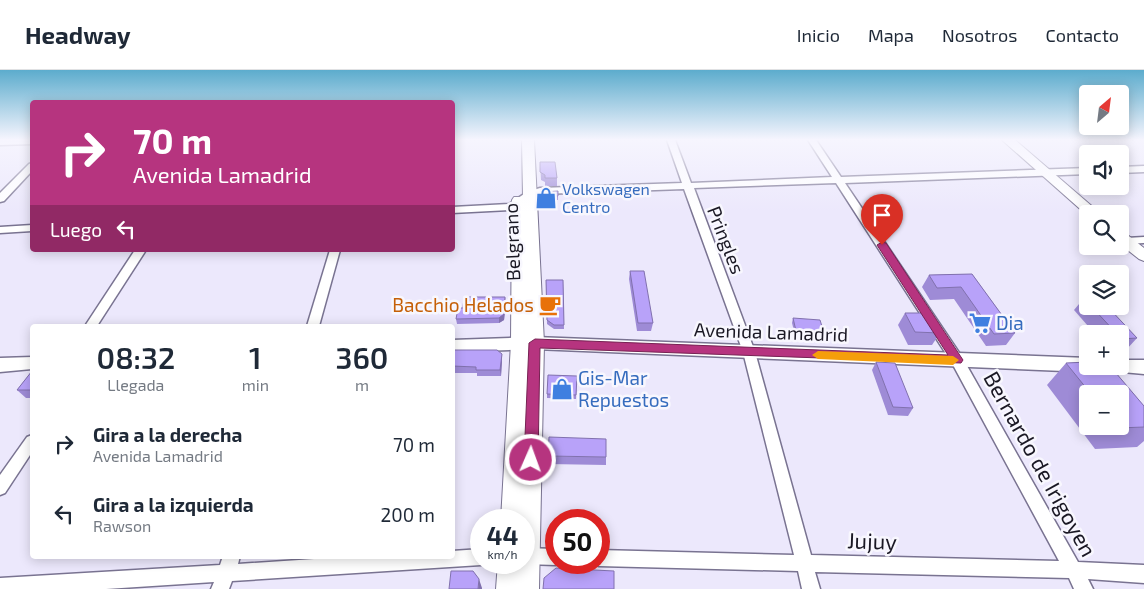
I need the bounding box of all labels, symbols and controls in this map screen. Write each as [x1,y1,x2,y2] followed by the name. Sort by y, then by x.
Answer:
[25,20,131,49] text: Headway
[797,24,840,46] text: Inicio
[868,24,914,46] text: Mapa
[942,24,1017,46] text: Nosotros
[1045,24,1119,46] text: Contacto
[1079,85,1129,135] north arrow
[1079,85,1129,435] map controls
[133,119,212,161] text: 70 m
[50,120,115,185] icon: right
[1079,145,1129,195] button: sound
[133,161,312,187] text: Avenida Lamadrid
[562,179,650,216] place label: Volkswagen Centro
[533,185,559,211] shop icon: Volkswagen Centro
[861,194,903,245] pin
[868,201,896,229] icon: arrive
[499,203,524,281] street label: Belgrano
[703,203,750,277] street label: Pringles
[1079,205,1129,255] button: search
[112,215,140,243] icon: left
[50,218,102,241] text: Luego
[1079,265,1129,315] button: layers
[537,292,563,318] cafe icon: Bacchio Helados
[392,293,534,316] place label: Bacchio Helados
[967,310,993,336] supermarket icon: Dia
[996,311,1024,334] place label: Dia
[694,317,849,346] street label: Avenida Lamadrid
[1079,325,1129,375] button: +
[97,339,175,375] text: 08:32
[249,339,262,375] text: 1
[336,339,388,375] text: 360
[578,366,669,411] place label: Gis-Mar Repuestos
[979,366,1103,561] street label: Bernardo de Irigoyen
[107,375,164,394] text: Llegada
[242,375,269,394] text: min
[355,375,369,394] text: m
[549,376,575,402] shop icon: Gis-Mar Repuestos
[1079,385,1129,435] button: −
[93,423,242,446] text: Gira a la derecha
[50,430,78,458] icon: right
[393,433,435,456] text: 70 m
[504,433,556,485] position arrow
[93,446,223,465] text: Avenida Lamadrid
[93,493,254,516] text: Gira a la izquierda
[50,500,78,528] icon: left
[381,503,435,526] text: 200 m
[545,509,610,574] speed limit sign: 50
[93,516,151,535] text: Rawson
[487,520,518,550] text: 44
[847,526,898,555] street label: Jujuy
[488,547,517,561] text: km/h

